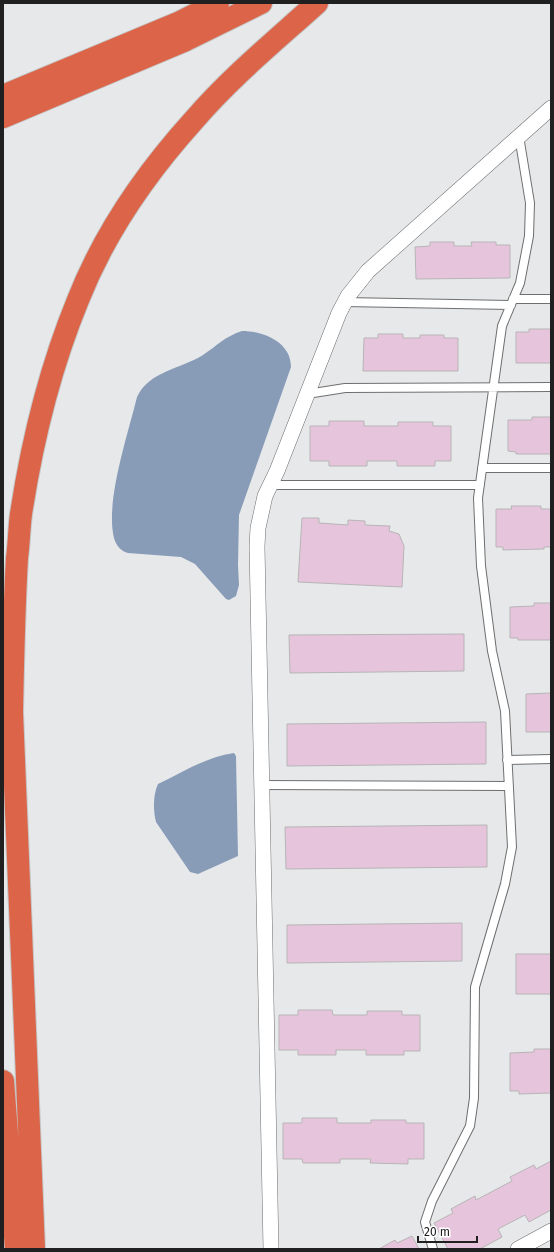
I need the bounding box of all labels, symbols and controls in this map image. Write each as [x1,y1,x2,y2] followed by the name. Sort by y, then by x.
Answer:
[418,1218,477,1244] scale bar
[424,1225,450,1239] text: 20 m

